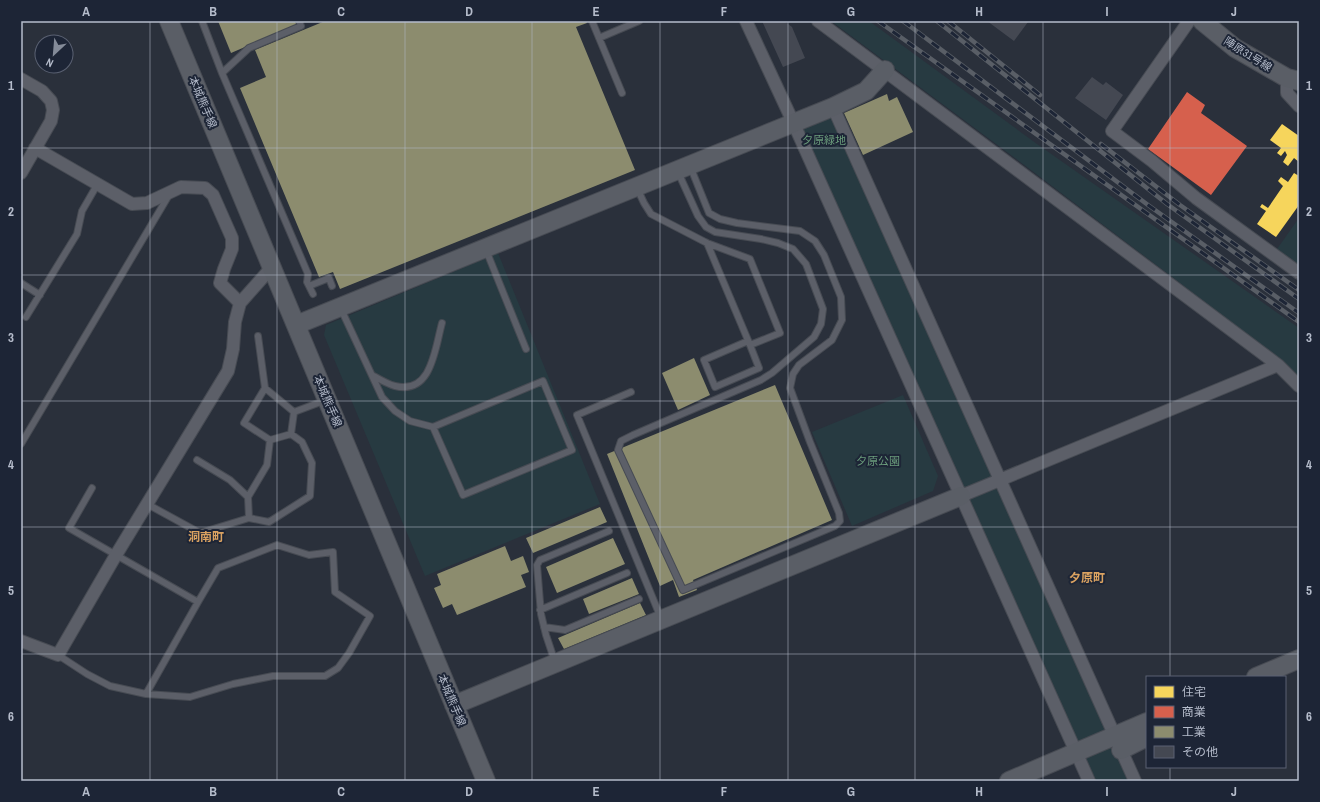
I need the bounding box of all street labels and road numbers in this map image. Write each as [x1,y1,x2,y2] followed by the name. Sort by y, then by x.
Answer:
[1221,34,1275,74] street label: 陣原31号線
[186,74,220,130] street label: 本城熊手線
[311,373,345,429] street label: 本城熊手線
[435,672,469,728] street label: 本城熊手線

